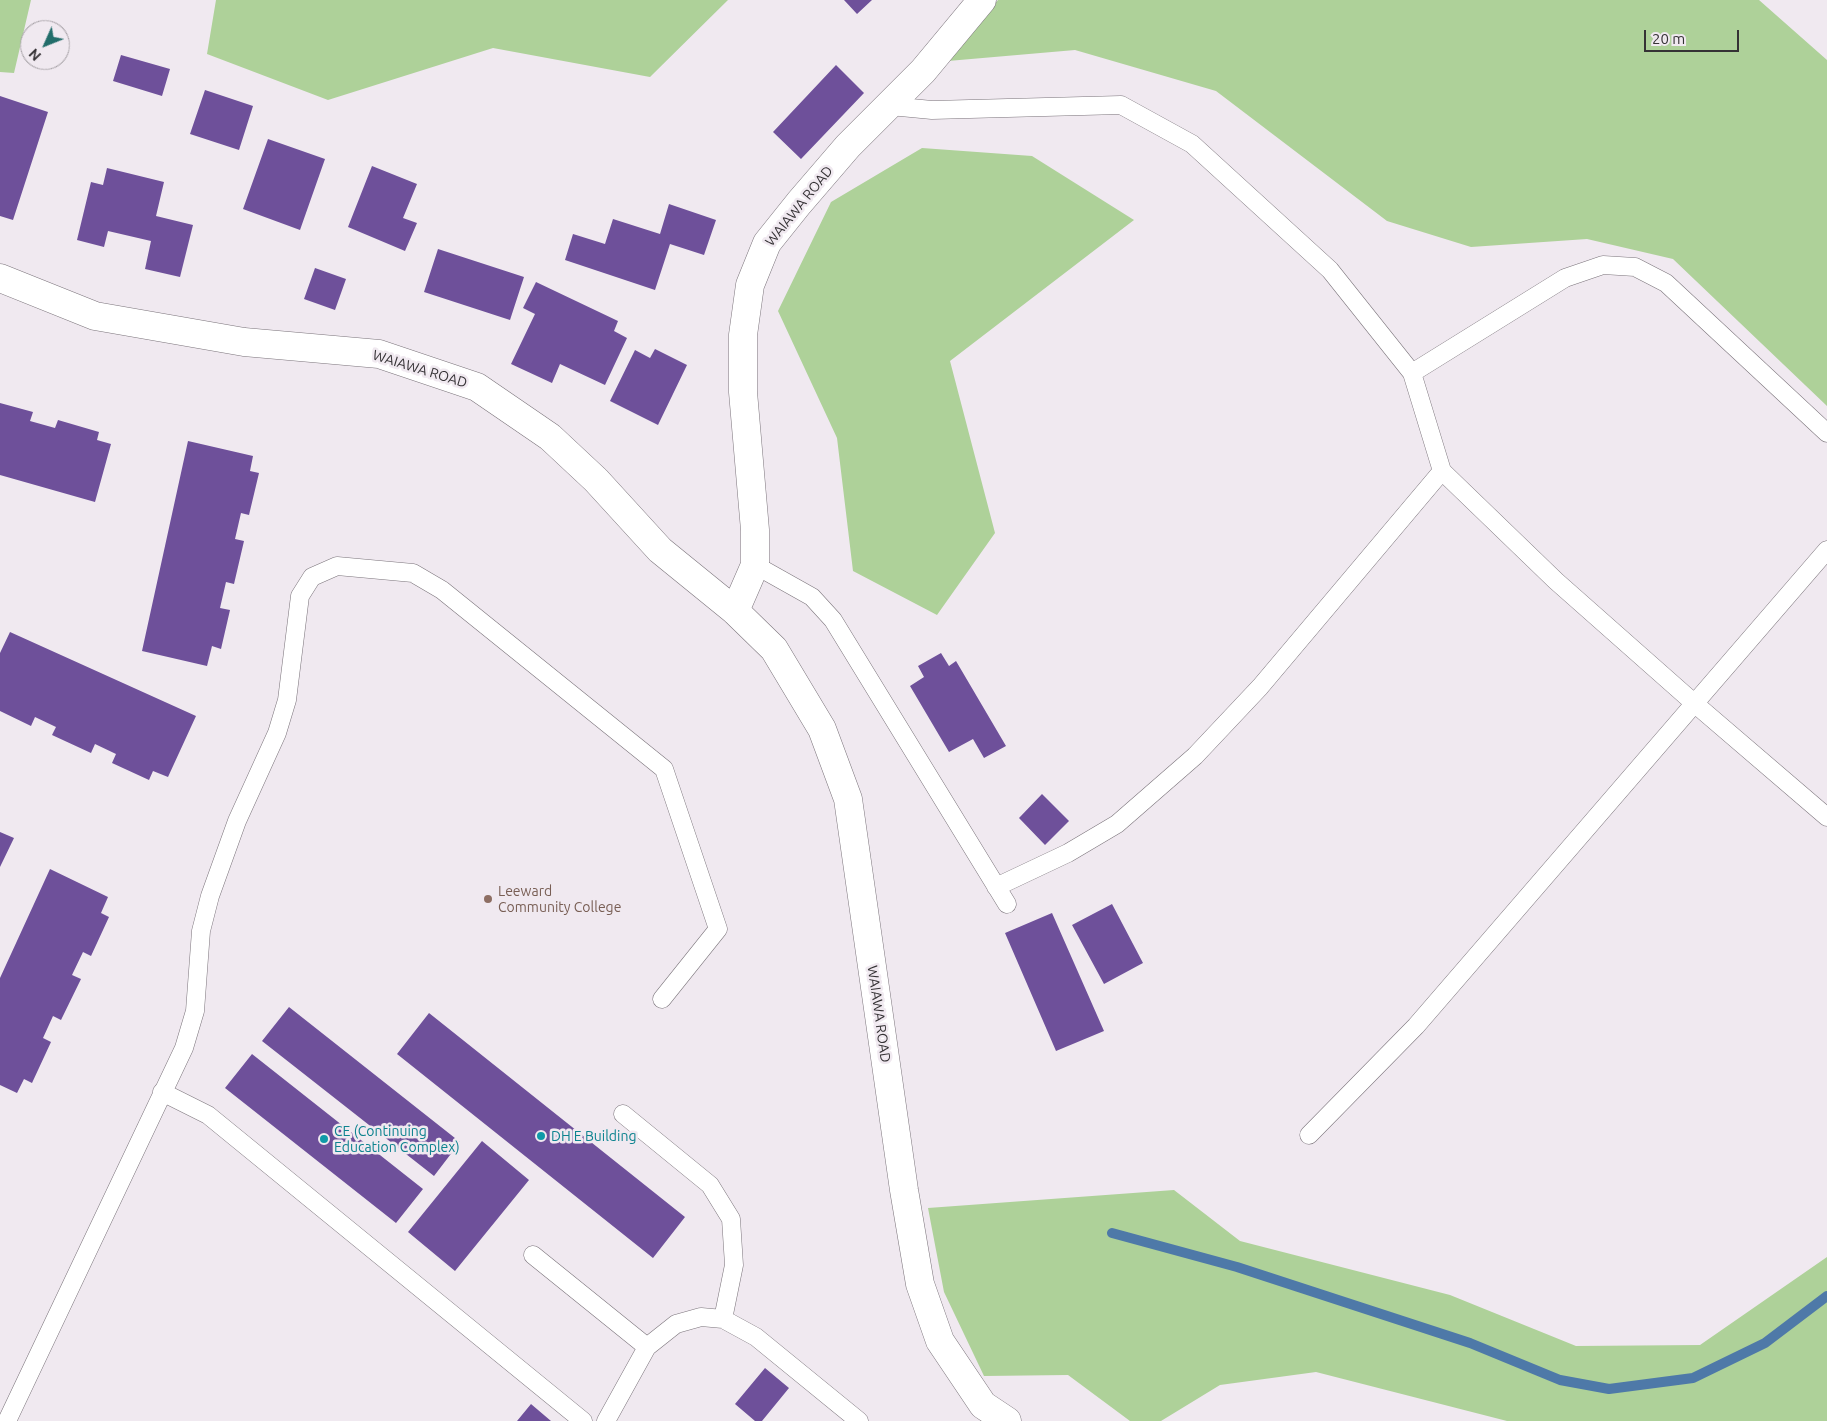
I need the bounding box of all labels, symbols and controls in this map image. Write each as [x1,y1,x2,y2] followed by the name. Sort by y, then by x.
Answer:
[20,20,70,70] north arrow
[1647,20,1742,52] scale bar
[1652,30,1685,47] text: 20 m
[26,45,44,64] text: N
[762,163,836,249] street label: WAIAWA ROAD
[371,347,469,391] street label: WAIAWA ROAD
[498,883,621,916] place label: Leeward Community College
[482,893,494,905] marker: Leeward Community College
[864,964,894,1064] street label: WAIAWA ROAD
[334,1123,460,1156] place label: CE (Continuing Education Complex)
[551,1128,636,1144] place label: DH E Building
[535,1130,547,1142] marker: DH E Building
[318,1133,330,1145] marker: CE (Continuing Education Complex)

